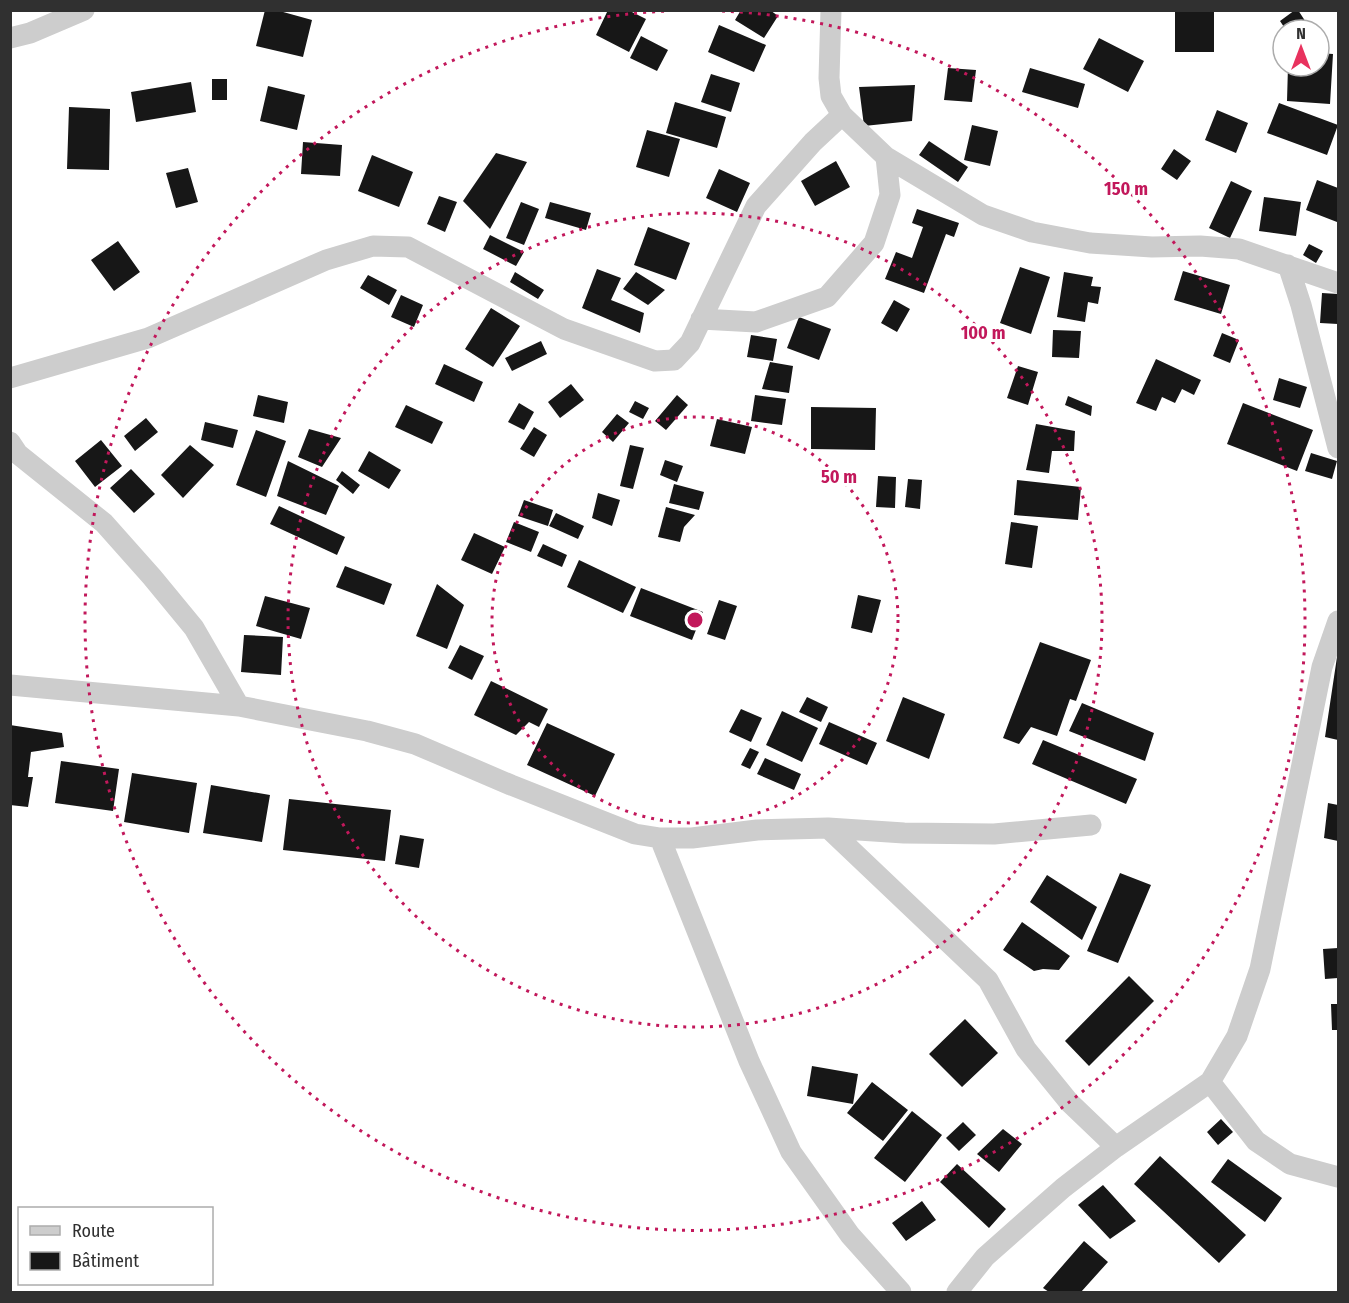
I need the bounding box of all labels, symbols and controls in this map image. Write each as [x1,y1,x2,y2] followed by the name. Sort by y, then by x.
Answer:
[1271,18,1331,78] north arrow
[1296,24,1306,43] text: N
[1104,178,1148,200] text: 150 m
[961,322,1005,344] text: 100 m
[821,466,857,488] text: 50 m
[685,610,705,630] centre of rings
[18,1207,213,1285] legend
[72,1220,115,1242] text: Route
[72,1250,139,1272] text: Bâtiment

